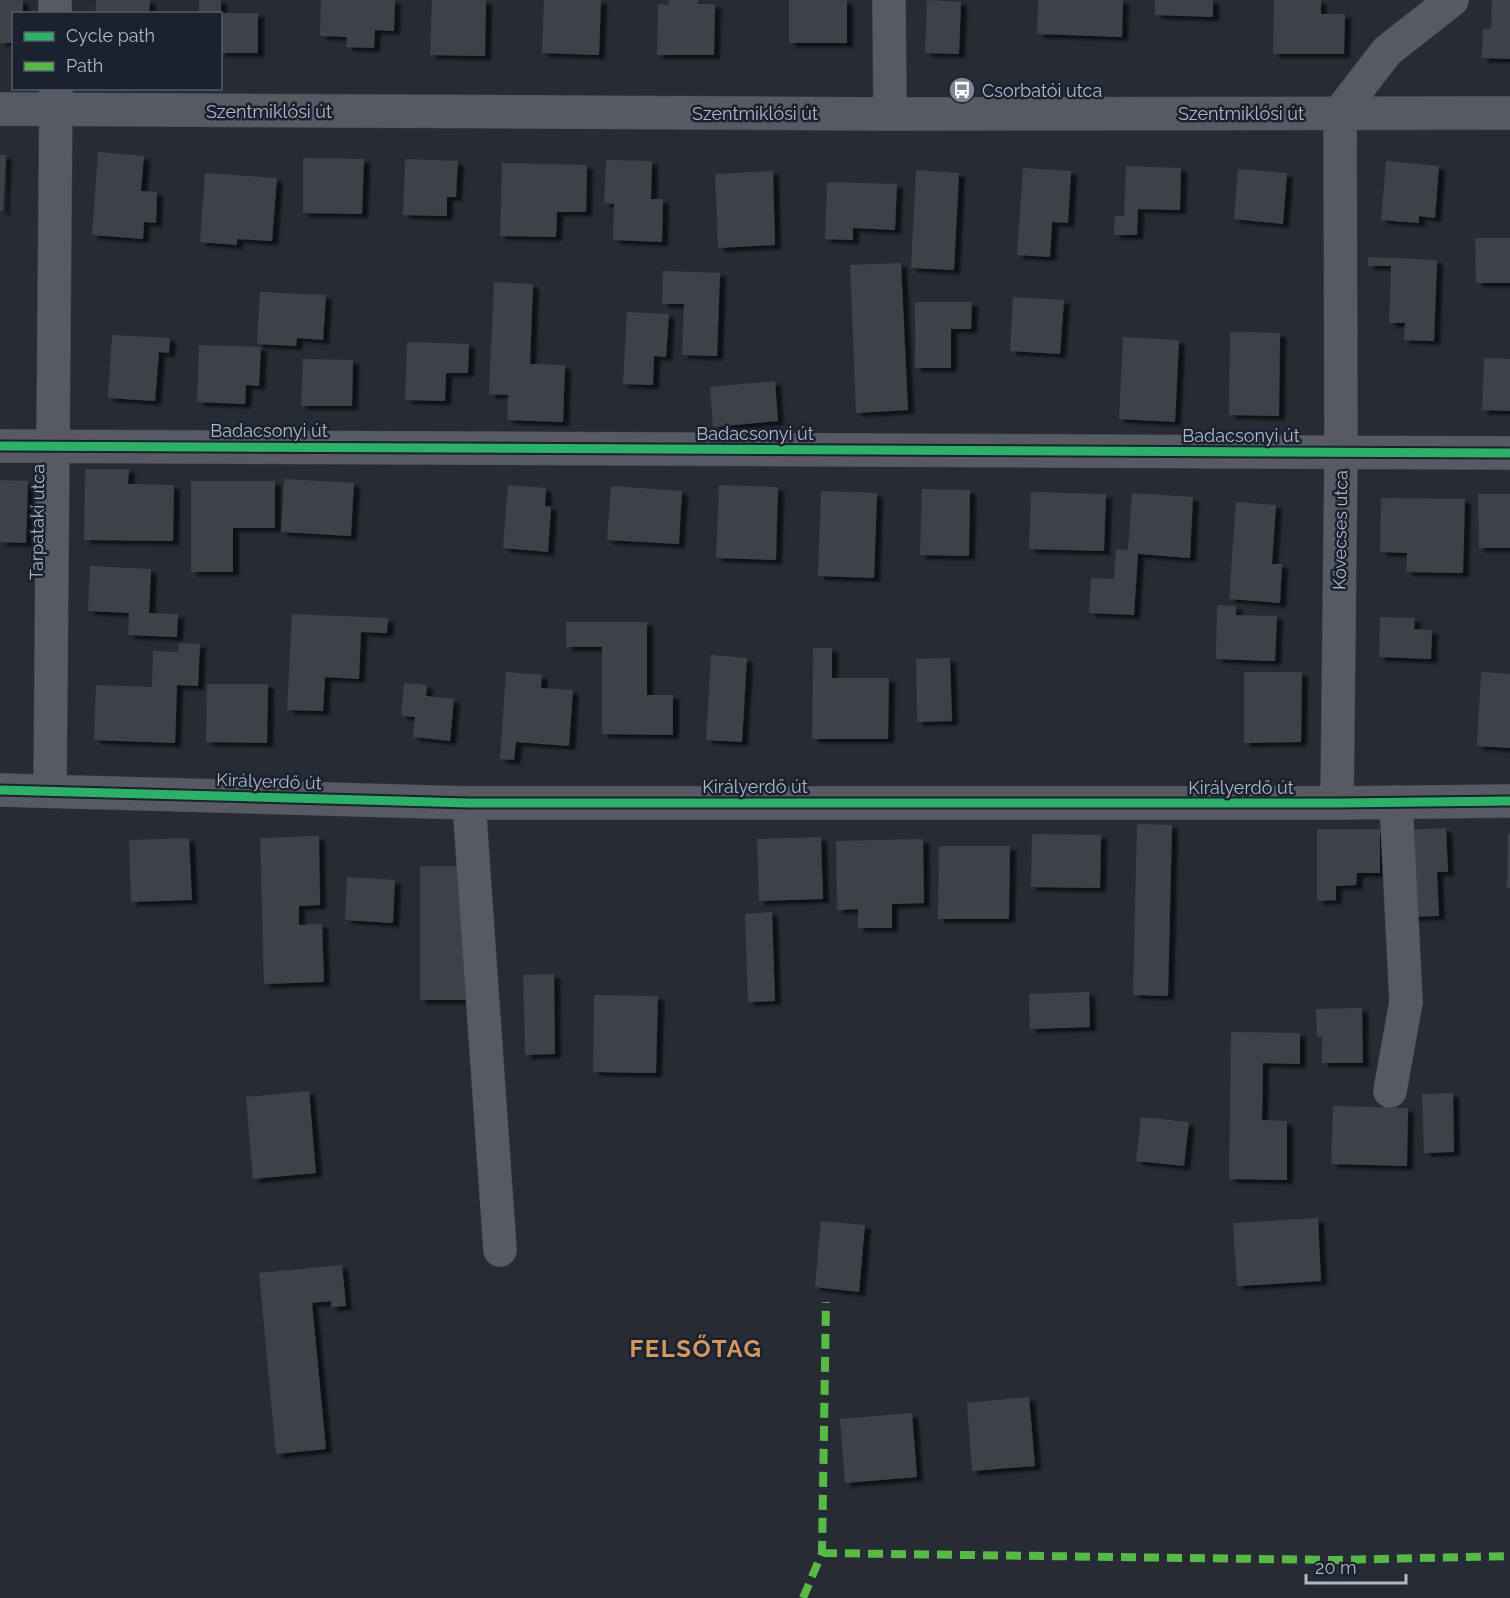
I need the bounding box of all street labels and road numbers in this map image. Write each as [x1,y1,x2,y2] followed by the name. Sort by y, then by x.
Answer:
[206,101,332,122] street label: Szentmiklósi út
[692,103,818,124] street label: Szentmiklósi út
[1178,103,1304,124] street label: Szentmiklósi út
[210,420,328,441] street label: Badacsonyi út
[696,423,814,444] street label: Badacsonyi út
[1182,425,1300,446] street label: Badacsonyi út
[25,464,49,580] street label: Tarpataki utca
[1328,470,1352,590] street label: Kövecses utca
[216,769,322,793] street label: Királyerdő út
[702,776,808,797] street label: Királyerdő út
[1188,777,1294,798] street label: Királyerdő út

